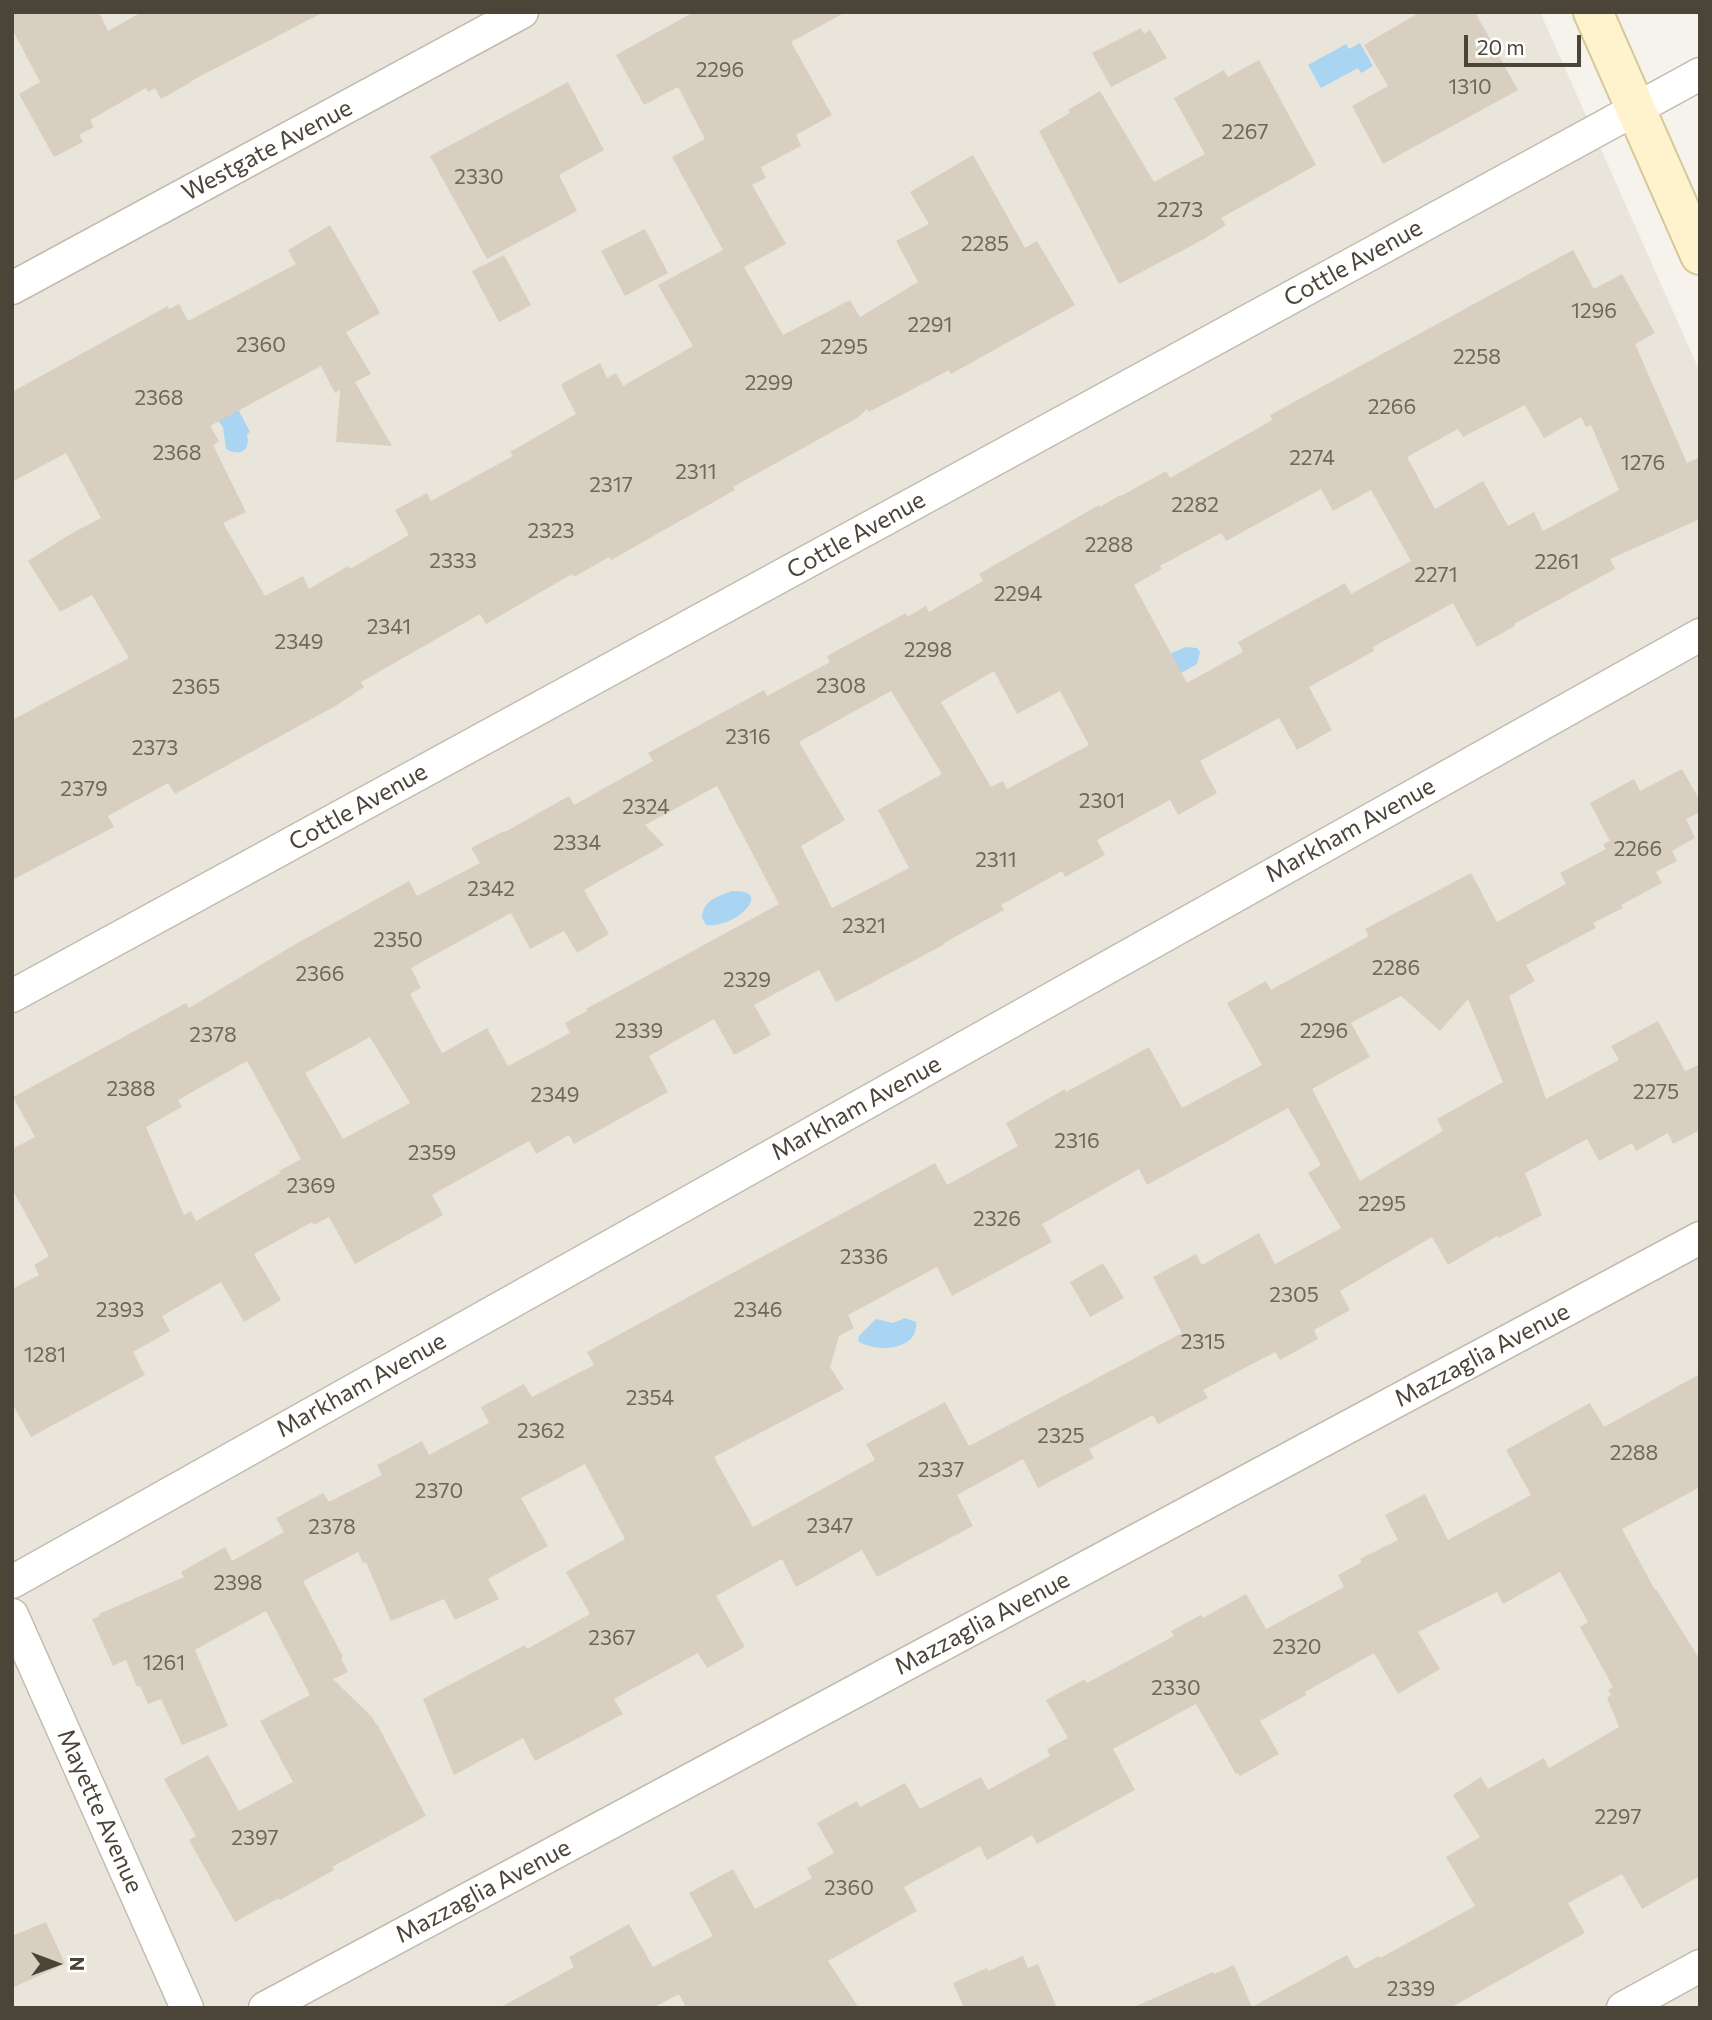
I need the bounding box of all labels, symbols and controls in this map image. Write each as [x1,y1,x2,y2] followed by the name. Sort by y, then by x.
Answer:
[1467,21,1584,65] scale bar
[1477,34,1525,59] text: 20 m
[696,57,744,83] house number: 2296
[1448,74,1492,100] house number: 1310
[177,93,357,207] street label: Westgate Avenue
[1222,119,1268,145] house number: 2267
[454,164,504,190] house number: 2330
[1157,197,1203,223] house number: 2273
[1279,213,1427,313] street label: Cottle Avenue
[961,231,1009,257] house number: 2285
[1571,298,1617,324] house number: 1296
[908,312,952,338] house number: 2291
[236,332,286,358] house number: 2360
[820,334,868,360] house number: 2295
[1453,344,1501,370] house number: 2258
[745,370,793,396] house number: 2299
[134,385,184,411] house number: 2368
[1368,394,1416,420] house number: 2266
[152,440,202,466] house number: 2368
[1289,445,1335,471] house number: 2274
[1621,450,1665,476] house number: 1276
[675,459,717,485] house number: 2311
[589,472,633,498] house number: 2317
[782,485,930,585] street label: Cottle Avenue
[1171,492,1219,518] house number: 2282
[527,518,575,544] house number: 2323
[1085,532,1133,558] house number: 2288
[429,548,477,574] house number: 2333
[1535,549,1579,575] house number: 2261
[1414,562,1458,588] house number: 2271
[994,581,1042,607] house number: 2294
[367,614,411,640] house number: 2341
[275,629,323,655] house number: 2349
[904,637,952,663] house number: 2298
[816,673,866,699] house number: 2308
[172,674,220,700] house number: 2365
[725,724,771,750] house number: 2316
[132,735,178,761] house number: 2373
[284,757,432,857] street label: Cottle Avenue
[1260,771,1440,889] street label: Markham Avenue
[60,776,108,802] house number: 2379
[1079,788,1125,814] house number: 2301
[622,794,670,820] house number: 2324
[553,830,601,856] house number: 2334
[1614,836,1662,862] house number: 2266
[975,847,1017,873] house number: 2311
[467,876,515,902] house number: 2342
[842,913,886,939] house number: 2321
[373,927,423,953] house number: 2350
[1372,955,1420,981] house number: 2286
[295,961,345,987] house number: 2366
[723,967,771,993] house number: 2329
[615,1018,663,1044] house number: 2339
[1300,1018,1348,1044] house number: 2296
[189,1022,237,1048] house number: 2378
[766,1049,946,1167] street label: Markham Avenue
[106,1076,156,1102] house number: 2388
[1633,1079,1679,1105] house number: 2275
[531,1082,579,1108] house number: 2349
[1054,1128,1100,1154] house number: 2316
[408,1140,456,1166] house number: 2359
[287,1173,335,1199] house number: 2369
[1358,1191,1406,1217] house number: 2295
[973,1206,1021,1232] house number: 2326
[840,1244,888,1270] house number: 2336
[1269,1282,1319,1308] house number: 2305
[96,1297,144,1323] house number: 2393
[734,1297,782,1323] house number: 2346
[1390,1297,1574,1413] street label: Mazzaglia Avenue
[271,1326,451,1444] street label: Markham Avenue
[1181,1329,1225,1355] house number: 2315
[24,1342,66,1368] house number: 1281
[626,1385,674,1411] house number: 2354
[517,1418,565,1444] house number: 2362
[1037,1423,1085,1449] house number: 2325
[1610,1440,1658,1466] house number: 2288
[918,1457,964,1483] house number: 2337
[415,1478,463,1504] house number: 2370
[807,1513,853,1539] house number: 2347
[308,1514,356,1540] house number: 2378
[890,1565,1074,1681] street label: Mazzaglia Avenue
[213,1570,263,1596] house number: 2398
[588,1625,636,1651] house number: 2367
[1273,1634,1321,1660] house number: 2320
[143,1650,185,1676] house number: 1261
[1151,1675,1201,1701] house number: 2330
[51,1725,149,1897] street label: Mayette Avenue
[1595,1804,1641,1830] house number: 2297
[231,1825,279,1851] house number: 2397
[391,1833,575,1949] street label: Mazzaglia Avenue
[824,1875,874,1901] house number: 2360
[21,1929,91,1999] north arrow
[66,1957,89,1971] text: N
[1387,1976,1435,2002] house number: 2339

